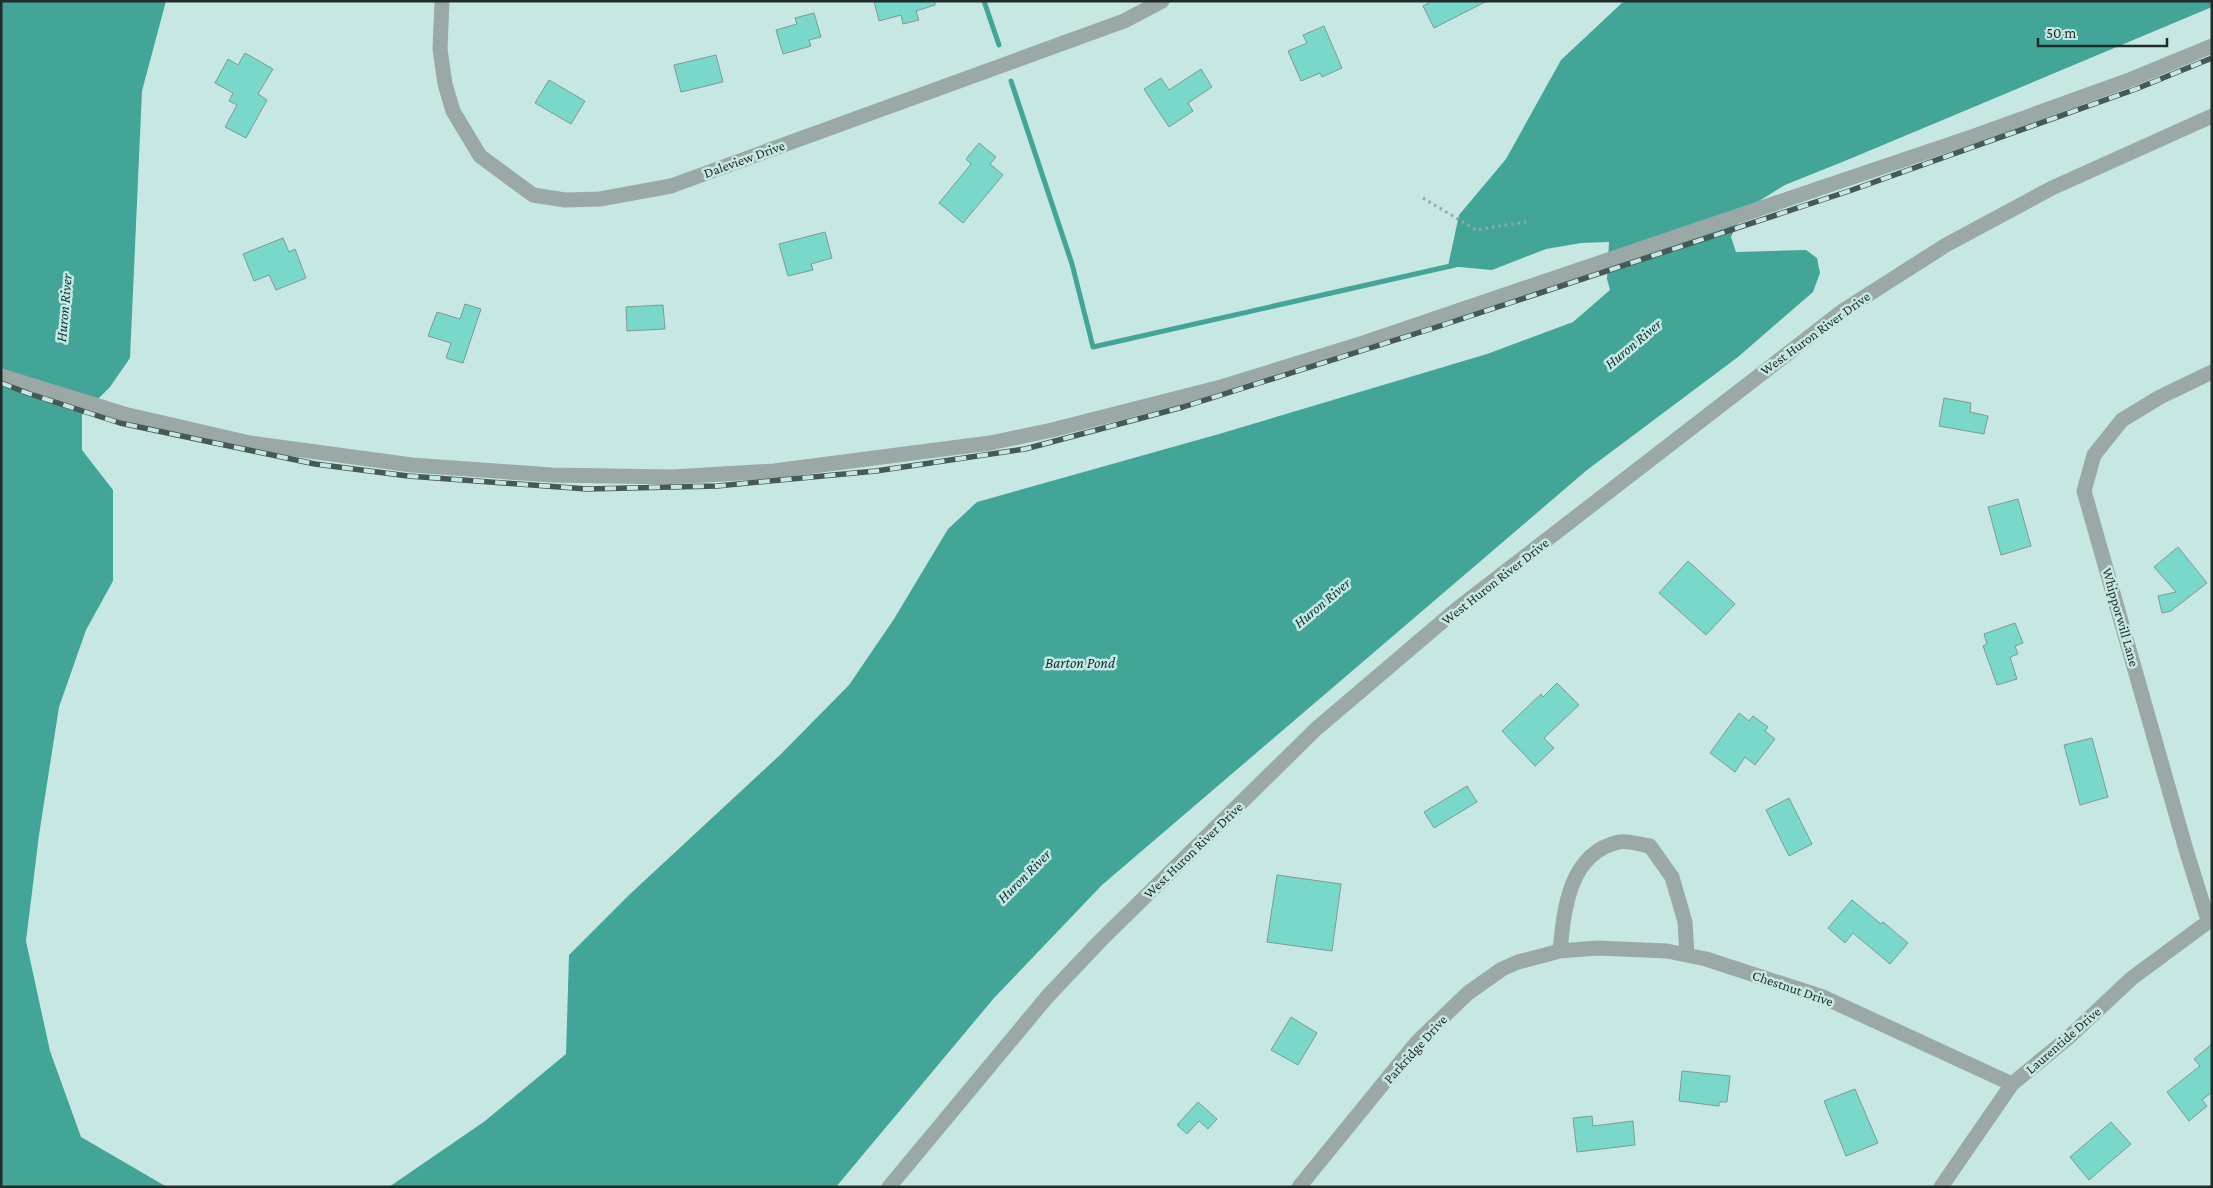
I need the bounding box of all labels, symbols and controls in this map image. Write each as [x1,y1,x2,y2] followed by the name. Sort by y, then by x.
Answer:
[2038,15,2167,47] scale bar
[2046,25,2076,41] text: 50 m
[701,137,787,181] street label: Daleview Drive
[53,272,75,343] water label: Huron River
[1757,288,1873,378] street label: West Huron River Drive
[1602,315,1665,372] water label: Huron River
[1438,534,1552,628] street label: West Huron River Drive
[2099,566,2143,668] street label: Whipporwill Lane
[1291,574,1354,631] water label: Huron River
[1045,655,1116,671] water label: Barton Pond
[1140,799,1246,901] street label: West Huron River Drive
[994,846,1054,906] water label: Huron River
[1750,967,1836,1009] street label: Chestnut Drive
[2022,1003,2104,1077] street label: Laurentide Drive
[1380,1011,1450,1087] street label: Parkridge Drive

